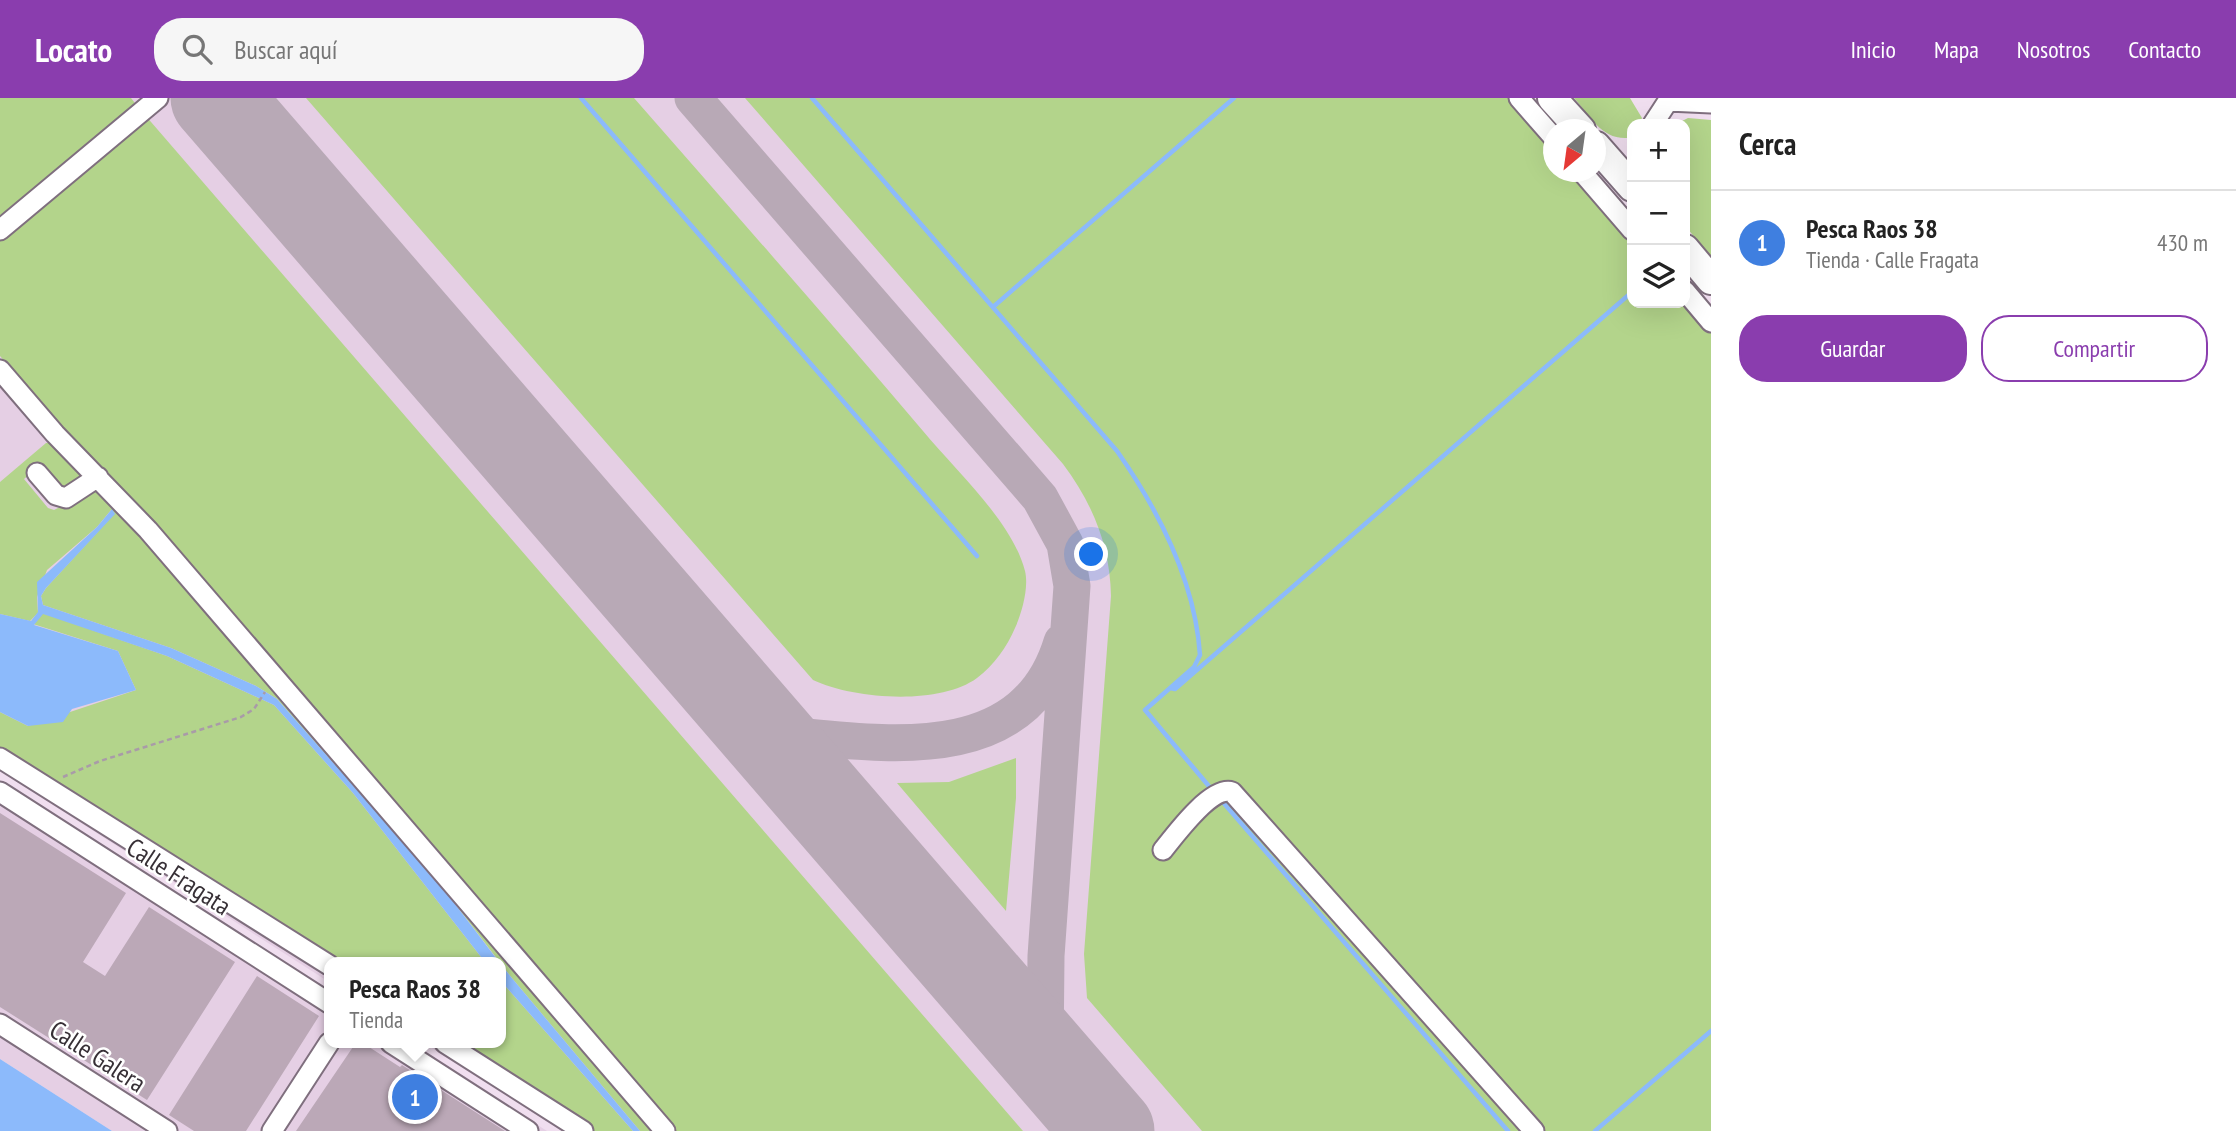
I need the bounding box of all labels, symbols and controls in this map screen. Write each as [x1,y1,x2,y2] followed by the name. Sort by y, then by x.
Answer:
[154,18,644,81] search box
[35,28,112,71] text: Locato
[178,30,216,68] icon: search
[234,33,337,66] text: Buscar aquí
[1850,34,1896,65] text: Inicio
[1934,34,1979,65] text: Mapa
[2017,34,2090,65] text: Nosotros
[2128,34,2201,65] text: Contacto
[1543,119,1606,182] north arrow
[1627,119,1690,308] map controls
[1627,119,1690,182] button: +
[1739,124,1796,163] text: Cerca
[1627,182,1690,245] button: −
[1806,212,1938,245] text: Pesca Raos 38
[1757,228,1768,257] text: 1
[2157,228,2208,257] text: 430 m
[1627,245,1690,308] button: layers
[1806,245,1979,274] text: Tienda · Calle Fragata
[1739,315,1967,382] button: Guardar
[1981,315,2208,382] button: Compartir
[1074,537,1108,571] your location
[121,830,237,922] street label: Calle Fragata
[324,957,506,1048] popup
[349,972,481,1005] text: Pesca Raos 38
[349,1005,403,1034] text: Tienda
[44,1013,152,1099] street label: Calle Galera
[392,1071,438,1123] pin: 1

